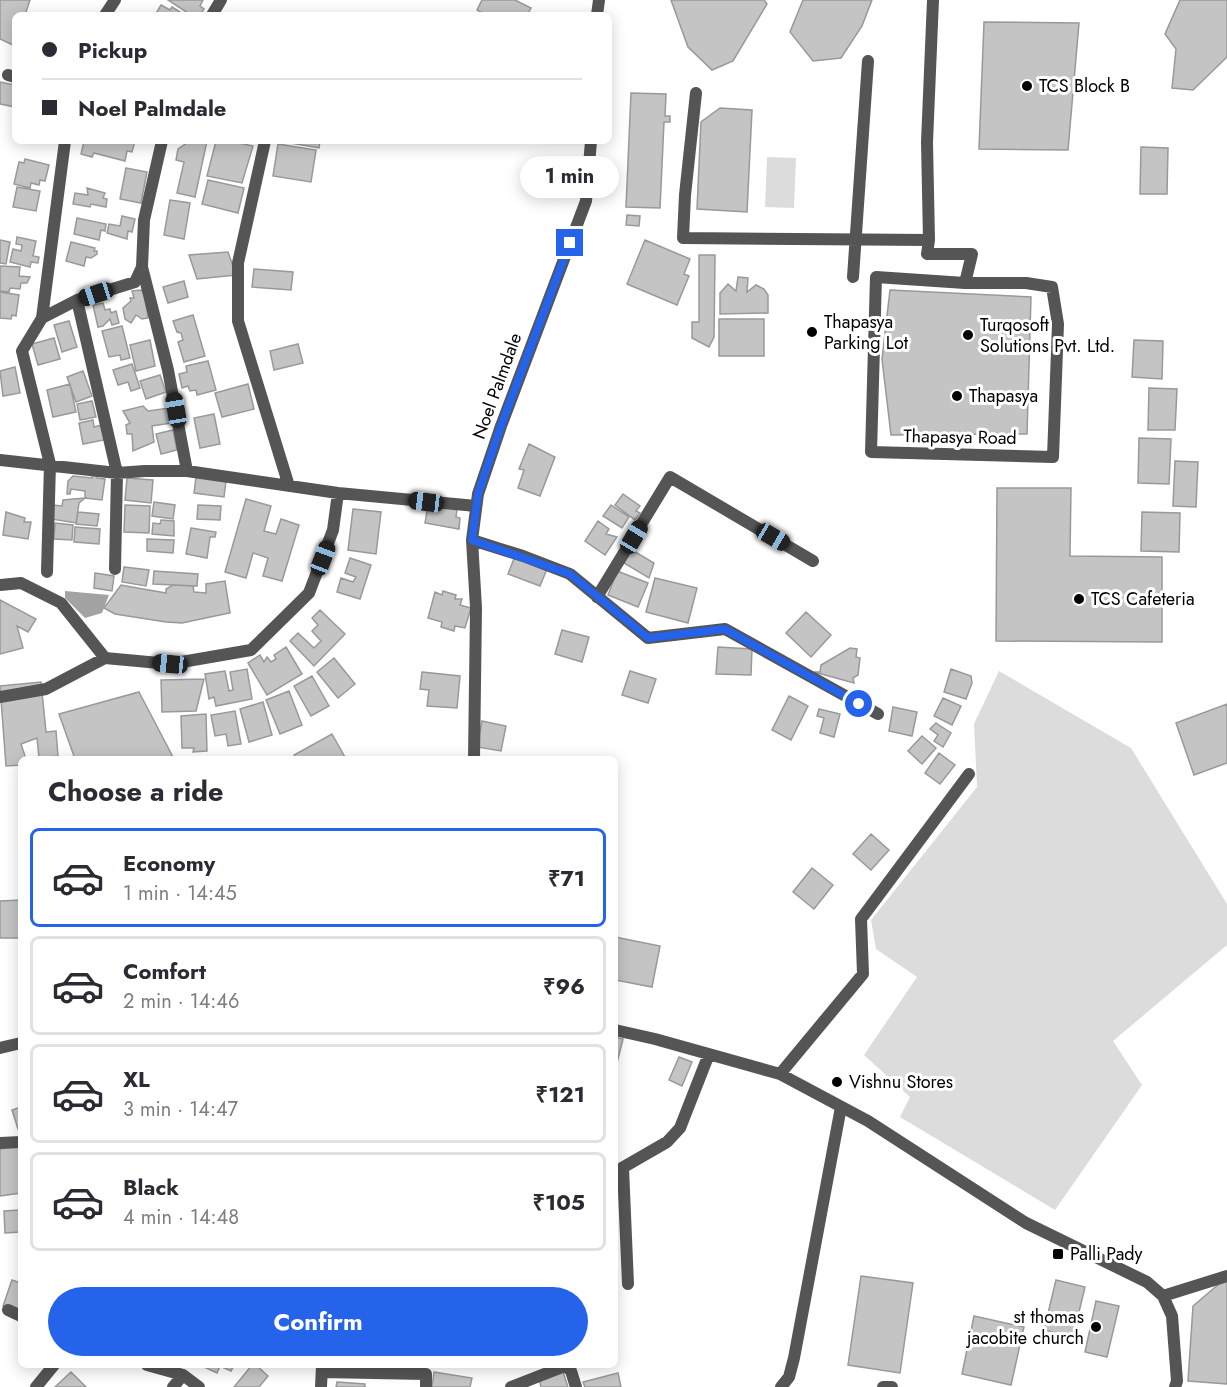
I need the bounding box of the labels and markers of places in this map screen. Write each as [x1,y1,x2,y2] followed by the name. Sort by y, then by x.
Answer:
[1039,73,1130,99] place label: TCS Block B
[1020,79,1034,93] marker: TCS Block B
[824,309,909,356] place label: Thapasya Parking Lot
[980,312,1115,359] place label: Turqosoft Solutions Pvt. Ltd.
[805,325,819,339] marker: Thapasya Parking Lot
[961,328,975,342] marker: Turqosoft Solutions Pvt. Ltd.
[969,383,1038,409] place label: Thapasya
[950,389,964,403] marker: Thapasya
[1091,586,1195,612] place label: TCS Cafeteria
[1072,592,1086,606] marker: TCS Cafeteria
[849,1069,953,1095] place label: Vishnu Stores
[830,1075,844,1089] marker: Vishnu Stores
[1070,1241,1143,1267] place label: Palli Pady
[1051,1247,1065,1261] marker: Palli Pady
[965,1304,1084,1351] place label: st thomas jacobite church
[1089,1320,1103,1334] marker: st thomas jacobite church

